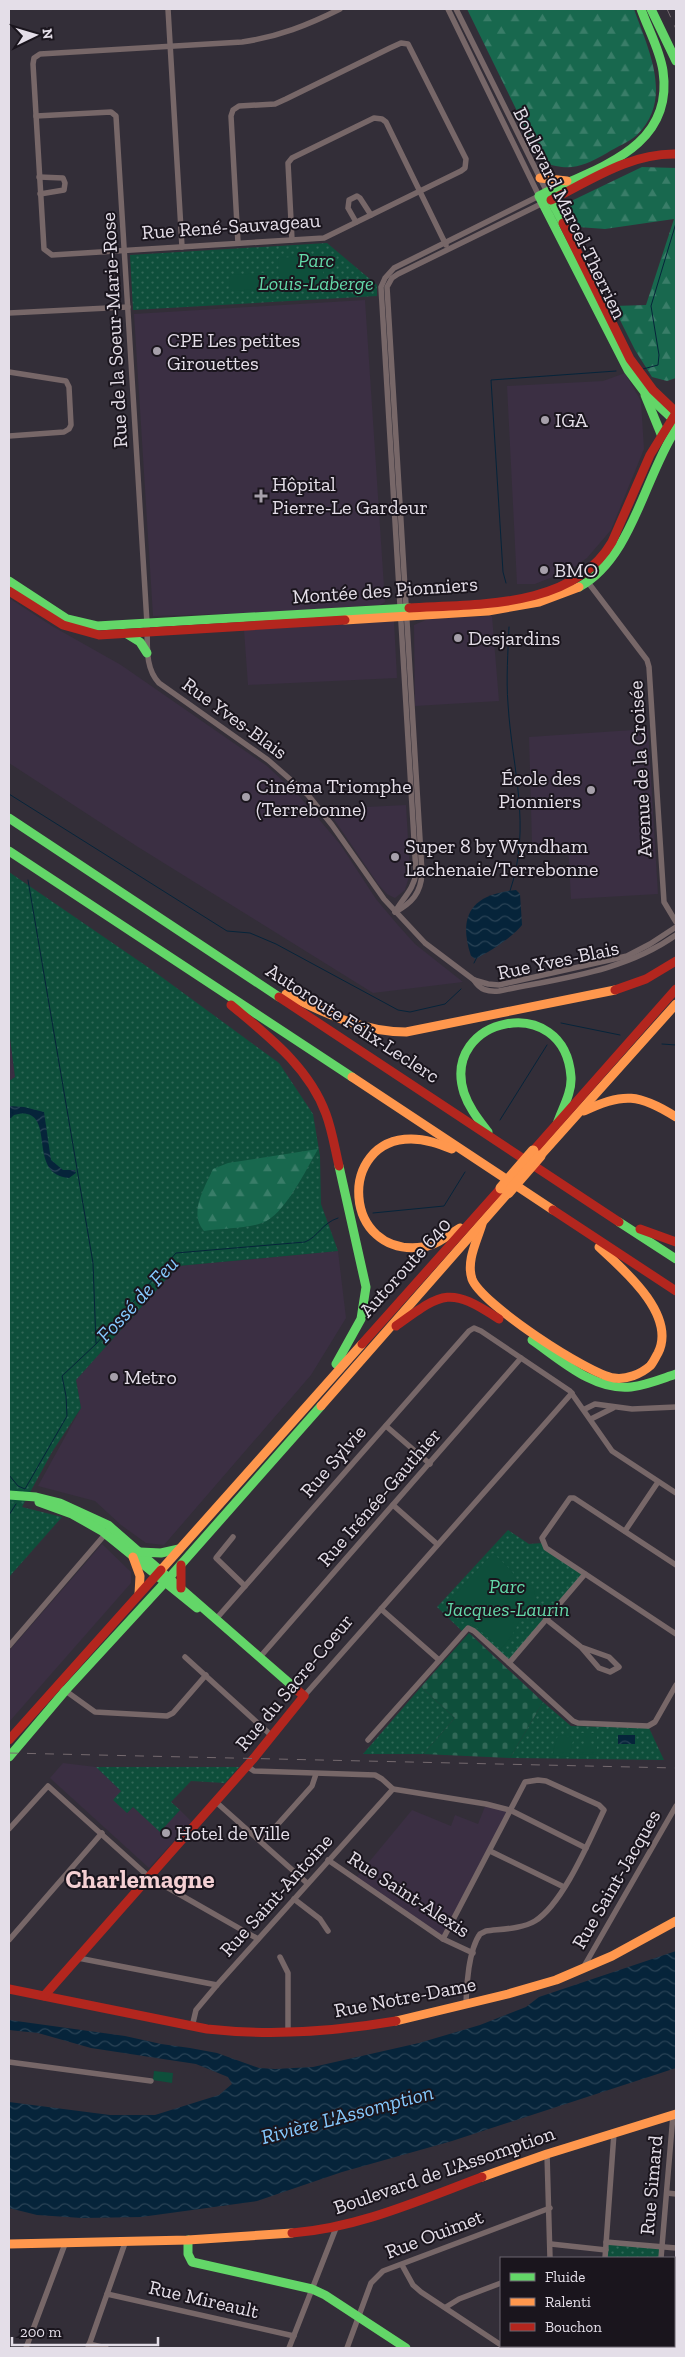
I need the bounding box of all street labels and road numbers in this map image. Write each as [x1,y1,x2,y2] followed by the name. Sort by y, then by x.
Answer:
[508,103,632,323] street label: Boulevard Marcel-Therrien
[141,208,321,244] street label: Rue René-Sauvageau
[96,212,132,448] street label: Rue de la Soeur-Marie-Rose
[292,572,478,608] street label: Montée des Pionniers
[178,672,292,764] street label: Rue Yves-Blais
[623,680,657,858] street label: Avenue de la Croisée
[495,935,621,985] street label: Rue Yves-Blais
[262,958,444,1088] street label: Autoroute Félix-Leclerc
[354,1212,456,1322] street label: Autoroute 640
[295,1420,371,1502] street label: Rue Sylvie
[312,1423,446,1571] street label: Rue Irénée-Gauthier
[230,1609,358,1755] street label: Rue du Sacre-Coeur
[566,1805,666,1953] street label: Rue Saint-Jacques
[214,1829,338,1961] street label: Rue Saint-Antoine
[343,1846,475,1942] street label: Rue Saint-Alexis
[332,1971,478,2023] street label: Rue Notre-Dame
[330,2121,558,2219] street label: Boulevard de L'Assomption
[635,2134,667,2236] street label: Rue Simard
[382,2204,487,2264] street label: Rue Ouimet
[147,2275,262,2323] street label: Rue Mireault

